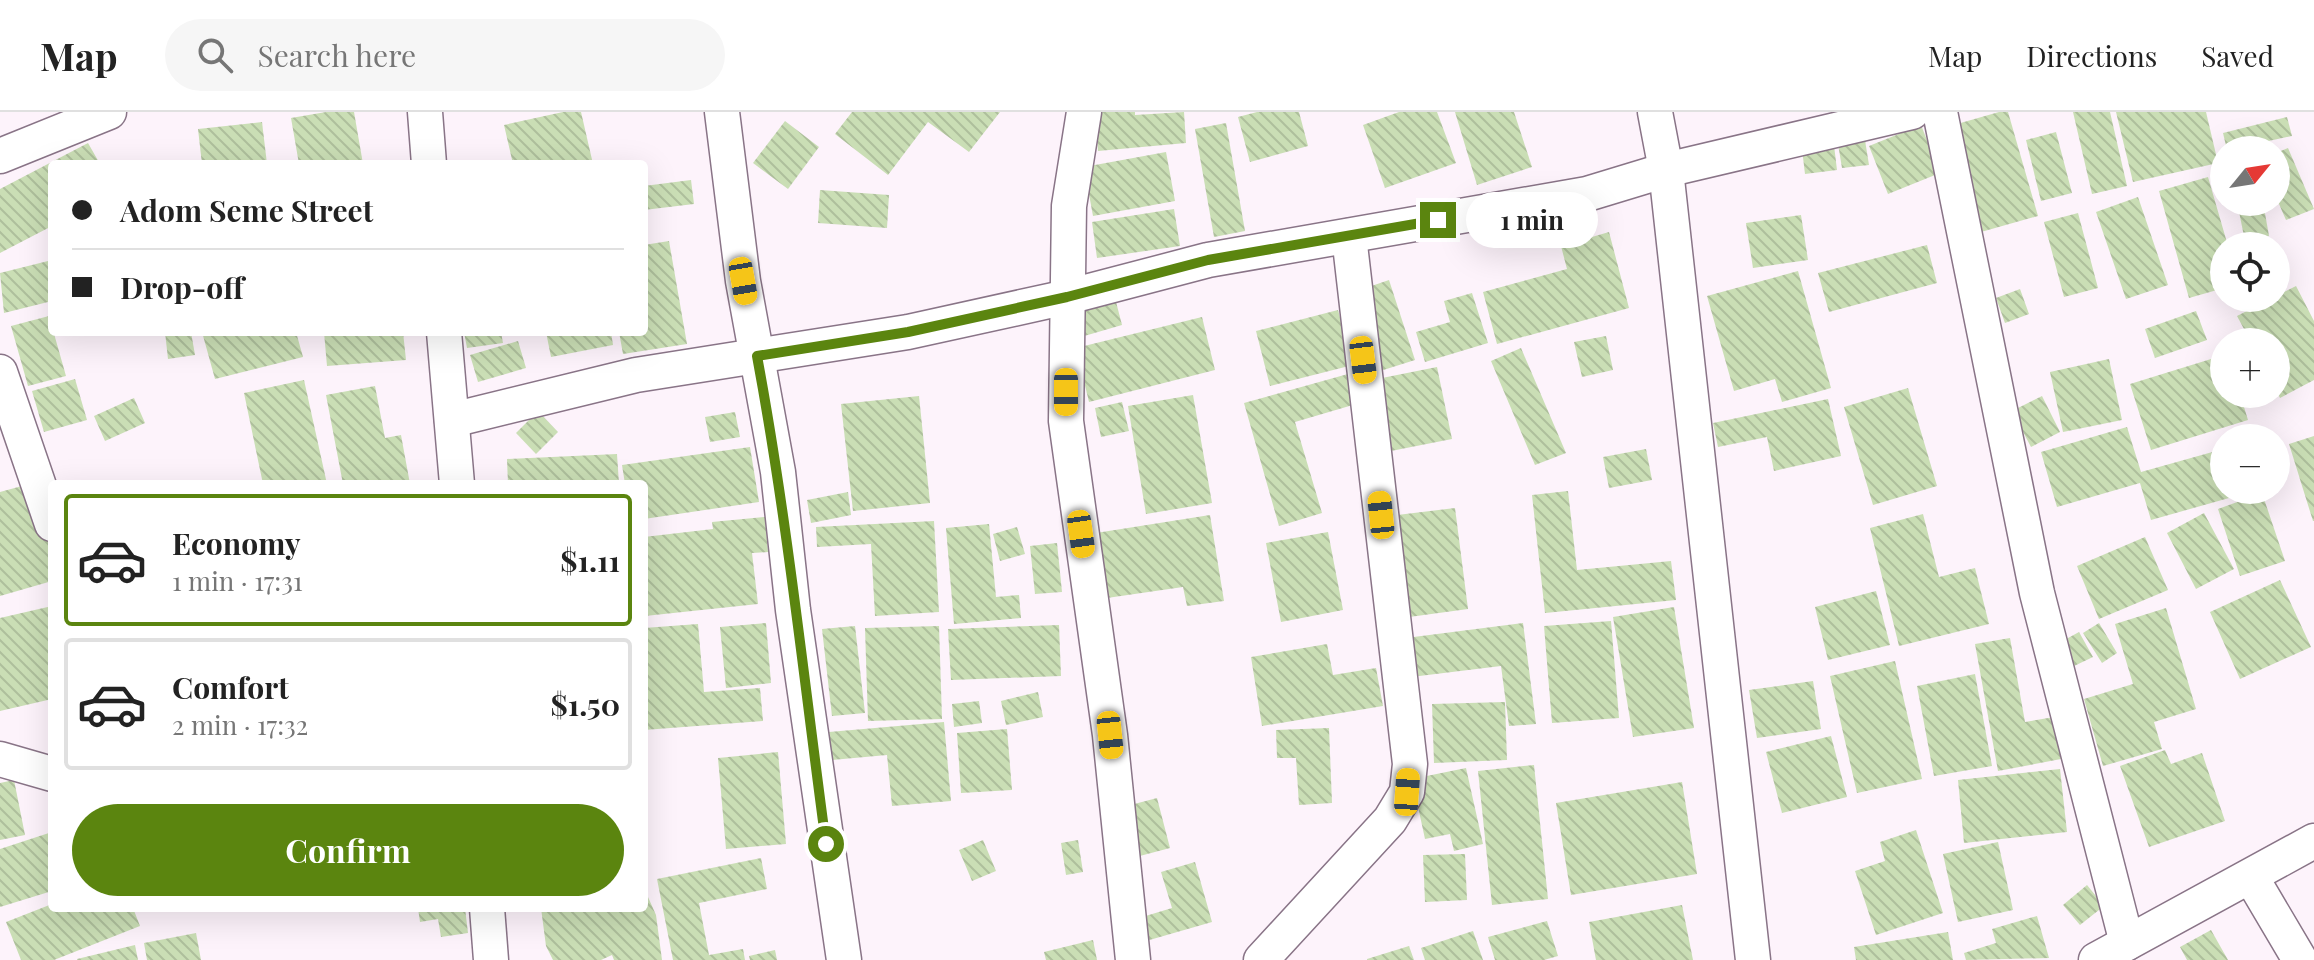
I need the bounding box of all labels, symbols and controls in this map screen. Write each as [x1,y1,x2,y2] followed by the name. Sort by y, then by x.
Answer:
[165,19,725,91] search box
[40,30,117,81] text: Map
[193,33,237,77] icon: search
[257,35,416,75] text: Search here
[1928,37,1982,74] text: Map
[2026,37,2157,74] text: Directions
[2201,37,2274,74] text: Saved
[2210,136,2290,216] north arrow
[2210,136,2290,504] map controls
[120,190,373,230] text: Adom Seme Street
[1466,192,1598,248] callout: 1 min
[1420,202,1456,238] route end
[1500,202,1564,237] text: 1 min
[2210,232,2290,312] button: locate
[727,255,759,307] car
[120,267,244,307] text: Drop-off
[2210,328,2290,408] button: +
[1348,335,1378,385] car
[1054,368,1078,416] car
[2210,424,2290,504] button: −
[1367,490,1395,540] car
[1066,509,1096,559] car
[172,523,301,563] text: Economy
[76,524,148,596] icon: car
[560,540,620,580] text: $1.11
[172,563,303,598] text: 1 min · 17:31
[172,667,289,707] text: Comfort
[76,668,148,740] icon: car
[550,684,620,724] text: $1.50
[172,707,308,742] text: 2 min · 17:32
[1096,710,1124,760] car
[1393,767,1421,817] car
[72,804,624,896] button: Confirm
[808,826,844,862] route start

